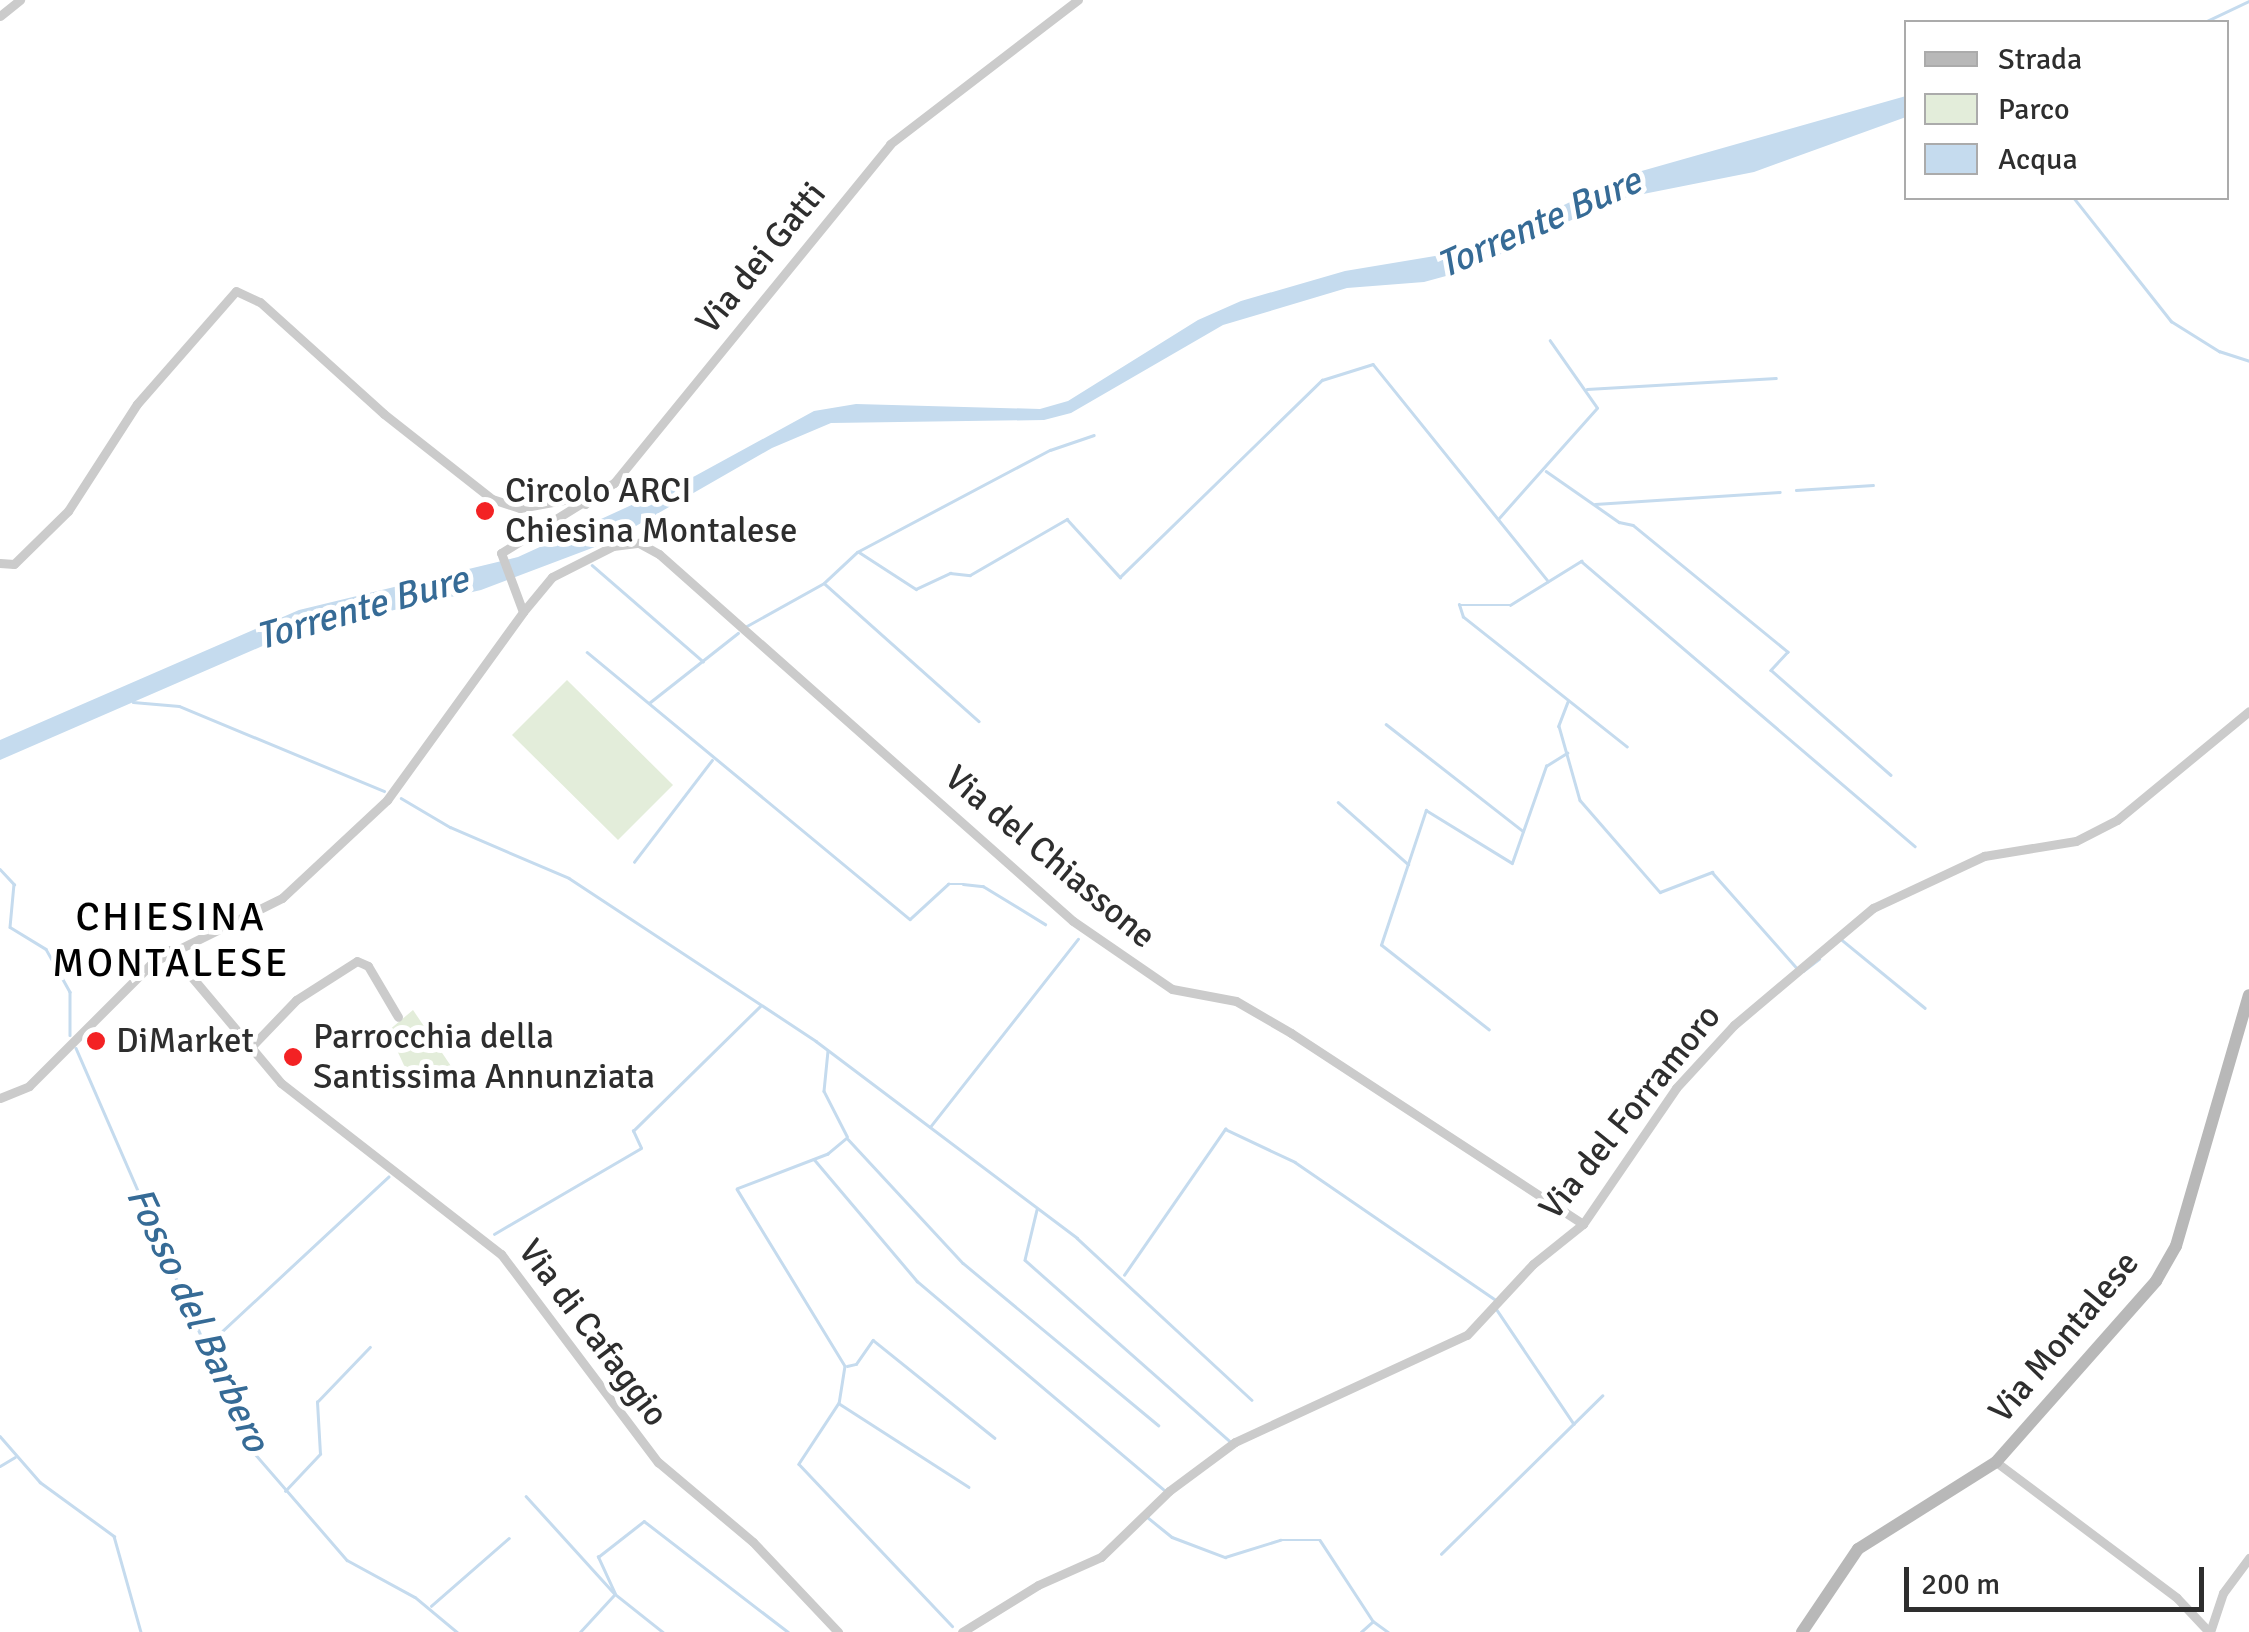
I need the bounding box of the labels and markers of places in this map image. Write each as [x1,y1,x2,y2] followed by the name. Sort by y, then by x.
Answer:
[505,470,797,552] place label: Circolo ARCI Chiesina Montalese
[474,500,496,522] marker: Circolo ARCI Chiesina Montalese
[313,1016,655,1098] place label: Parrocchia della Santissima Annunziata
[116,1020,254,1062] place label: DiMarket
[85,1030,107,1052] marker: DiMarket
[282,1046,304,1068] marker: Parrocchia della Santissima Annunziata

